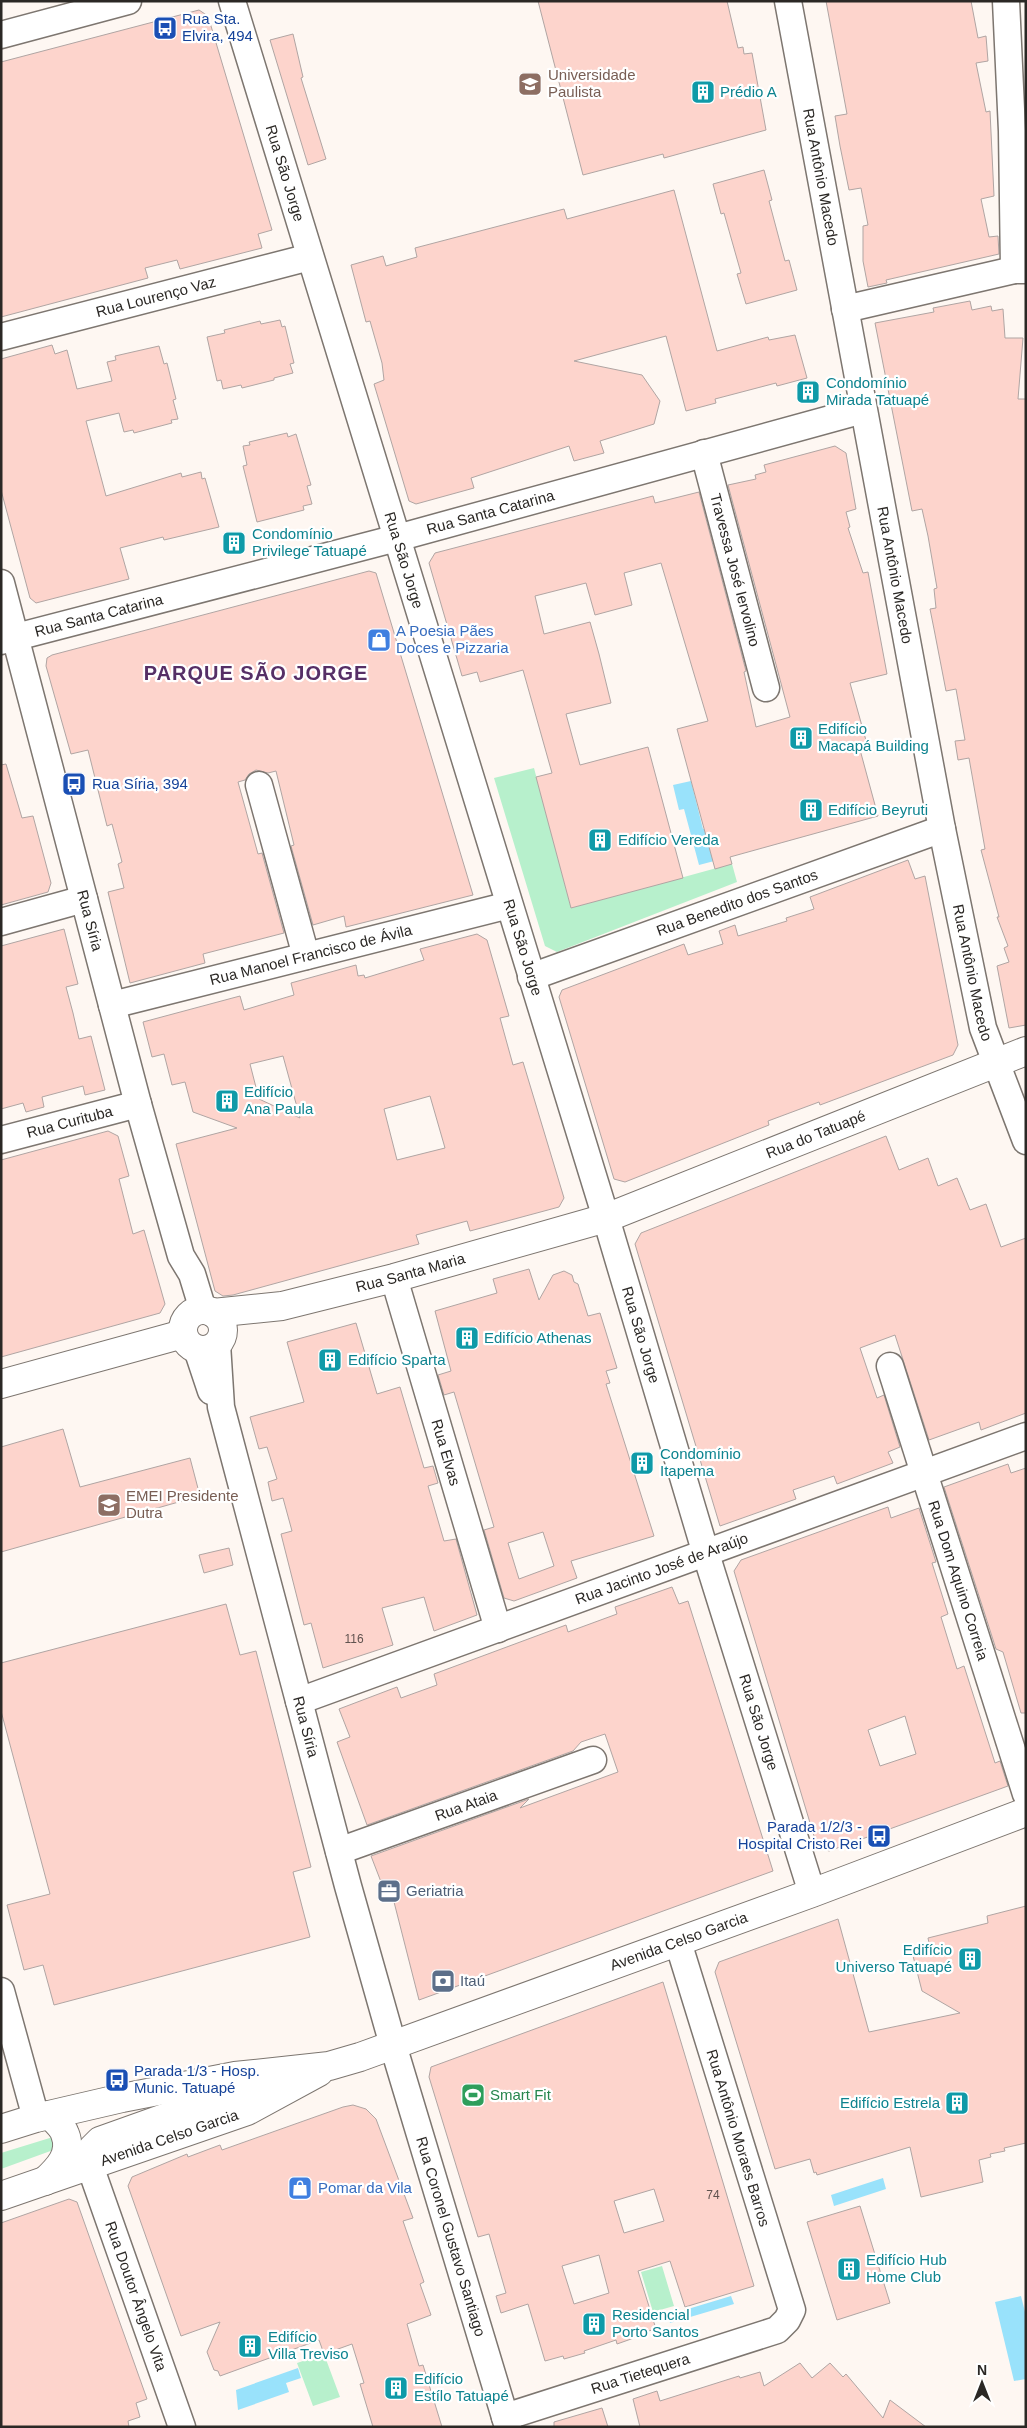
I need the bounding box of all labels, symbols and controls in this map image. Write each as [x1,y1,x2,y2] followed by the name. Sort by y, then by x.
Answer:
[182,10,253,44] place label: Rua Sta. Elvira, 494
[152,15,178,41] bus stop icon: Rua Sta. Elvira, 494
[548,66,636,100] place label: Universidade Paulista
[517,71,543,97] school or university icon: Universidade Paulista
[690,79,716,105] building icon: Prédio A
[720,83,777,100] place label: Prédio A
[800,107,842,247] street label: Rua Antônio Macedo
[263,123,308,223] street label: Rua São Jorge
[94,273,218,320] street label: Rua Lourenço Vaz
[826,374,929,408] place label: Condomínio Mirada Tatuapé
[795,379,821,405] building icon: Condomínio Mirada Tatuapé
[424,486,557,538] street label: Rua Santa Catarina
[707,491,764,648] street label: Travessa José Iervolino
[874,505,916,645] street label: Rua Antônio Macedo
[381,510,427,610] street label: Rua São Jorge
[252,525,367,559] place label: Condomínio Privilege Tatuapé
[221,530,247,556] building icon: Condomínio Privilege Tatuapé
[33,590,165,640] street label: Rua Santa Catarina
[396,622,509,656] place label: A Poesia Pães Doces e Pizzaria
[366,627,392,653] shop icon: A Poesia Pães Doces e Pizzaria
[144,662,368,684] district label: PARQUE SÃO JORGE
[818,720,929,754] place label: Edifício Macapá Building
[788,725,814,751] building icon: Edifício Macapá Building
[61,771,87,797] bus stop icon: Rua Síria, 394
[92,775,188,792] place label: Rua Síria, 394
[798,797,824,823] building icon: Edifício Beyruti
[828,801,928,818] place label: Edifício Beyruti
[587,827,613,853] building icon: Edifício Vereda
[618,831,720,848] place label: Edifício Vereda
[654,866,820,939] street label: Rua Benedito dos Santos
[74,888,107,953] street label: Rua Síria
[500,897,546,998] street label: Rua São Jorge
[950,903,996,1043] street label: Rua Antônio Macedo
[208,921,414,988] street label: Rua Manoel Francisco de Ávila
[244,1083,314,1117] place label: Edifício Ana Paula
[214,1088,240,1114] building icon: Edifício Ana Paula
[25,1102,115,1141] street label: Rua Curituba
[763,1107,868,1162] street label: Rua do Tatuapé
[354,1249,468,1295] street label: Rua Santa Maria
[619,1284,664,1385] street label: Rua São Jorge
[454,1325,480,1351] building icon: Edifício Athenas
[484,1329,592,1346] place label: Edifício Athenas
[317,1347,343,1373] building icon: Edifício Sparta
[348,1351,446,1368] place label: Edifício Sparta
[428,1417,464,1488] street label: Rua Elvas
[660,1445,741,1479] place label: Condomínio Itapema
[629,1450,655,1476] building icon: Condomínio Itapema
[126,1487,239,1521] place label: EMEI Presidente Dutra
[96,1492,122,1518] school or university icon: EMEI Presidente Dutra
[925,1498,992,1663] street label: Rua Dom Aquino Correia
[573,1529,750,1608] street label: Rua Jacinto José de Araújo
[344,1632,364,1646] house number: 116
[736,1672,782,1772] street label: Rua São Jorge
[290,1694,323,1760] street label: Rua Síria
[432,1786,500,1824] street label: Rua Ataia
[738,1818,862,1852] place label: Parada 1/2/3 - Hospital Cristo Rei
[866,1823,892,1849] bus stop icon: Parada 1/2/3 - Hospital Cristo Rei
[376,1878,402,1904] office icon: Geriatria
[406,1882,464,1899] place label: Geriatria
[608,1908,750,1974] street label: Avenida Celso Garcia
[836,1941,952,1975] place label: Edifício Universo Tatuapé
[957,1946,983,1972] building icon: Edifício Universo Tatuapé
[430,1968,456,1994] bank icon: Itaú
[460,1972,485,1989] place label: Itaú
[703,2047,774,2228] street label: Rua Antônio Moraes Barros
[134,2062,260,2096] place label: Parada 1/3 - Hosp. Munic. Tatuapé
[104,2067,130,2093] bus stop icon: Parada 1/3 - Hosp. Munic. Tatuapé
[460,2082,486,2108] sports icon: Smart Fit
[490,2086,552,2103] place label: Smart Fit
[944,2090,970,2116] building icon: Edifício Estrela
[840,2094,941,2111] place label: Edifício Estrela
[98,2105,241,2169] street label: Avenida Celso Garcia
[413,2135,489,2338] street label: Rua Coronel Gustavo Santiago
[287,2175,313,2201] shop icon: Pomar da Vila
[318,2179,413,2196] place label: Pomar da Vila
[706,2188,720,2202] house number: 74
[102,2219,171,2374] street label: Rua Doutor Ângelo Vita
[866,2251,947,2285] place label: Edifício Hub Home Club
[836,2256,862,2282] building icon: Edifício Hub Home Club
[612,2306,699,2340] place label: Residencial Porto Santos
[581,2311,607,2337] building icon: Residencial Porto Santos
[268,2328,349,2362] place label: Edifício Villa Treviso
[237,2333,263,2359] building icon: Edifício Villa Treviso
[589,2349,692,2397] street label: Rua Tietequera
[957,2358,1007,2408] north arrow
[977,2362,987,2378] text: N
[414,2370,509,2404] place label: Edifício Estílo Tatuapé
[383,2375,409,2401] building icon: Edifício Estílo Tatuapé

